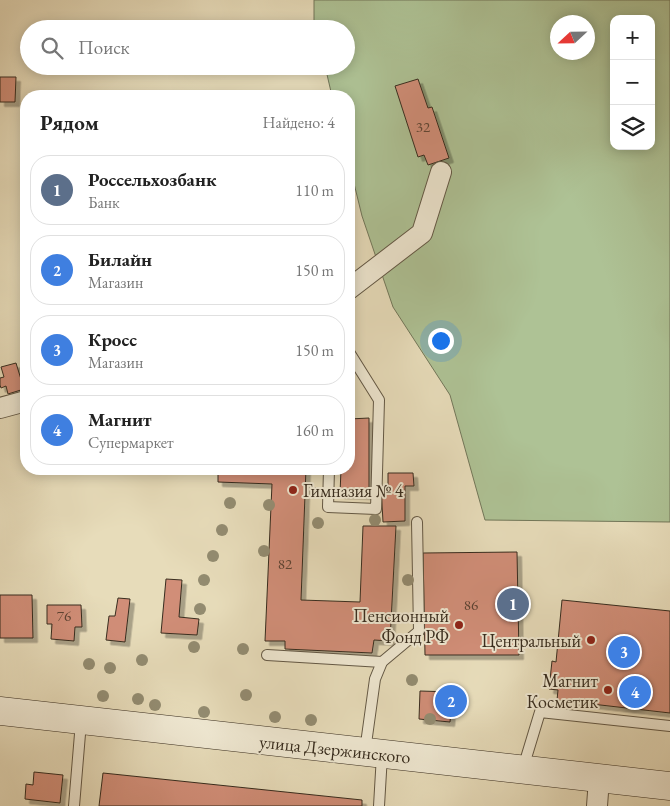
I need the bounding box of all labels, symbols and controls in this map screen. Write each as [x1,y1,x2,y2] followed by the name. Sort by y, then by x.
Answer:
[550,15,595,60] north arrow
[610,15,655,150] map controls
[610,15,655,60] button: +
[20,20,355,75] search box
[38,34,66,62] icon: search
[78,35,130,60] text: Поиск
[610,60,655,105] button: −
[610,105,655,150] button: layers
[40,109,99,136] text: Рядом
[263,112,335,133] text: Найдено: 4
[416,117,431,136] house number: 32
[88,167,216,192] text: Россельхозбанк
[53,180,61,201] text: 1
[295,180,334,201] text: 110 m
[88,192,120,213] text: Банк
[88,247,152,272] text: Билайн
[53,260,61,281] text: 2
[295,260,334,281] text: 150 m
[88,272,143,293] text: Магазин
[88,327,137,352] text: Кросс
[428,328,454,354] your location
[53,340,61,361] text: 3
[295,340,334,361] text: 150 m
[88,352,143,373] text: Магазин
[88,407,152,432] text: Магнит
[53,420,61,441] text: 4
[295,420,334,441] text: 160 m
[88,432,174,453] text: Супермаркет
[303,479,404,502] place label: Гимназия № 4
[287,484,299,496] marker: Гимназия № 4
[278,554,293,573] house number: 82
[497,585,529,623] pin: 1
[464,595,478,614] house number: 86
[353,604,449,648] place label: Пенсионный Фонд РФ
[57,606,71,625] house number: 76
[453,619,465,631] marker: Пенсионный Фонд РФ
[482,629,581,652] place label: Центральный
[608,633,640,671] pin: 3
[585,634,597,646] marker: Центральный
[526,669,599,713] place label: Магнит Косметик
[619,673,651,711] pin: 4
[435,682,467,720] pin: 2
[602,684,614,696] marker: Магнит Косметик
[258,730,412,768] street label: улица Дзержинского

